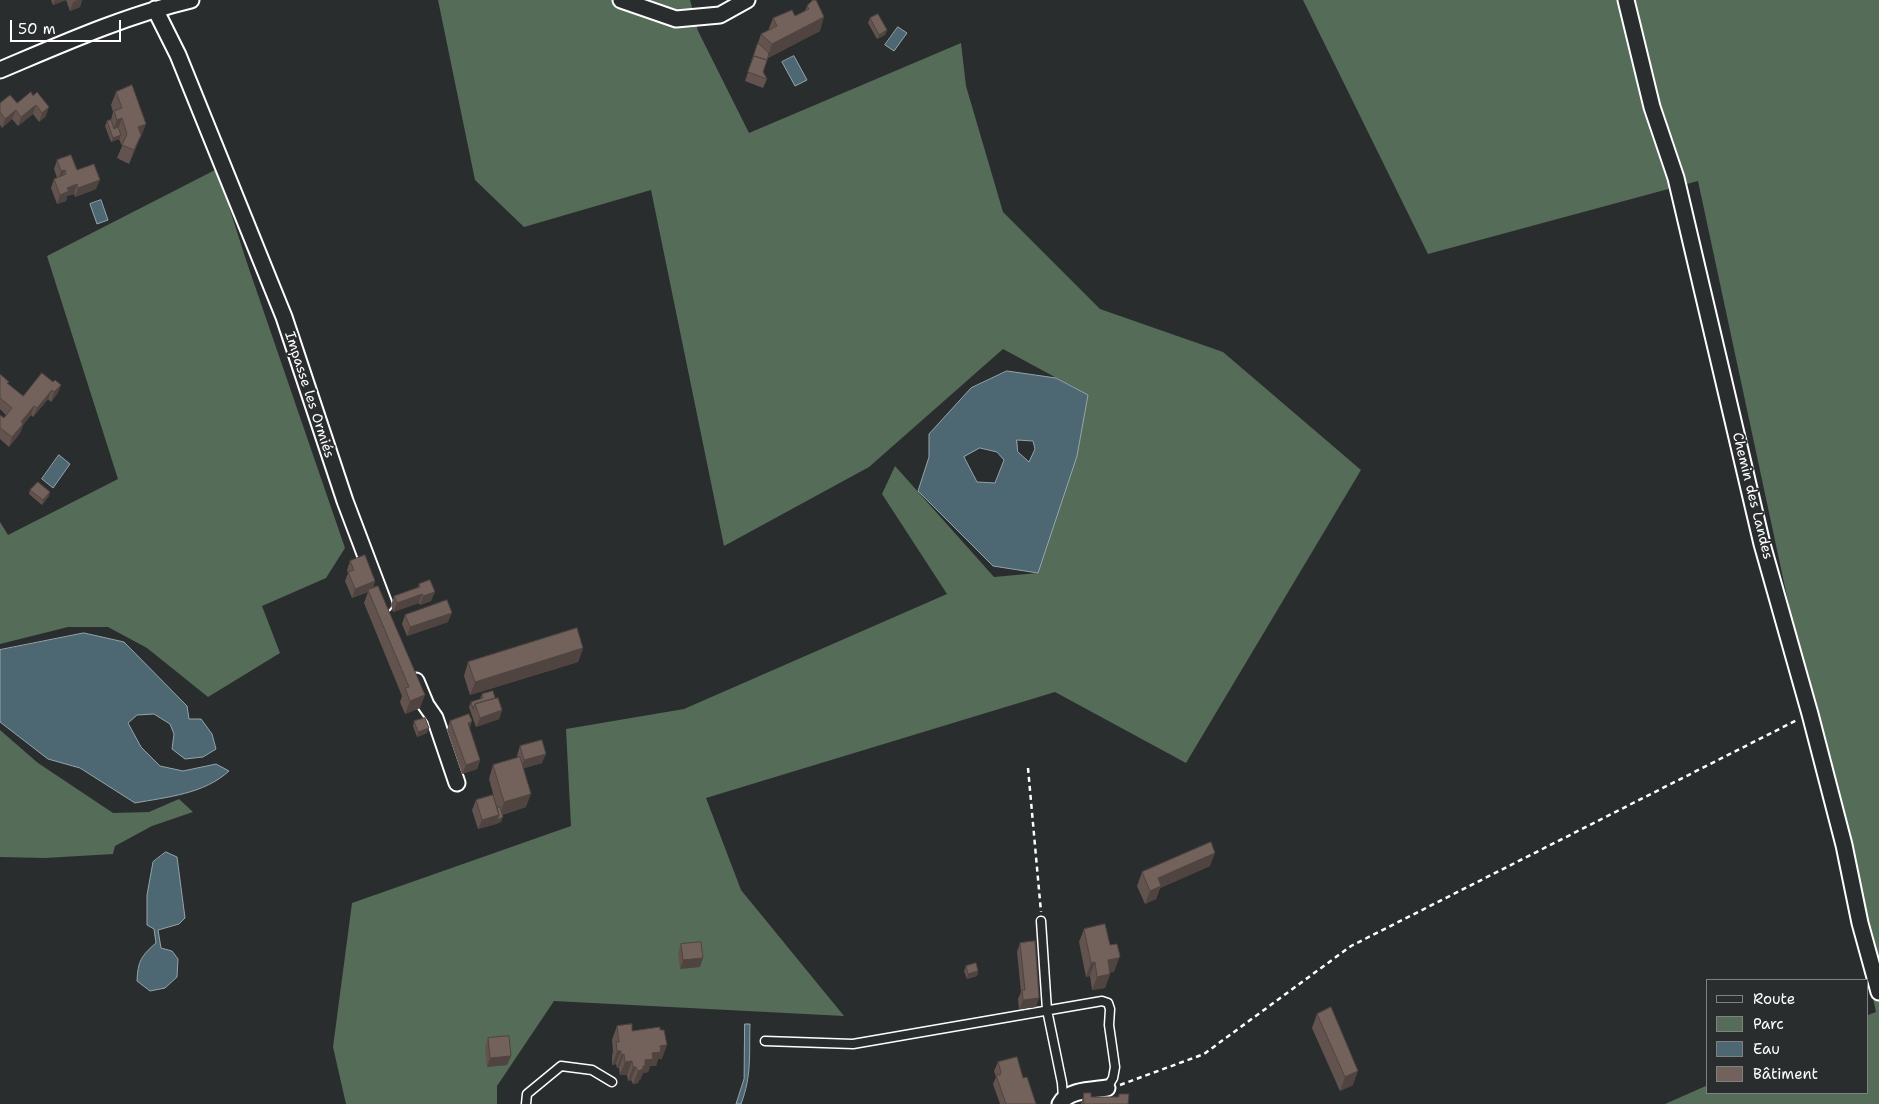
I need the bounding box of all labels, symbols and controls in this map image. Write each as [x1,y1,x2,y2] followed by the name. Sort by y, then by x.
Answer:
[12,10,124,42] scale bar
[18,19,56,39] text: 50 m
[281,330,337,460] street label: Impasse les Ormiés
[1728,431,1776,561] street label: Chemin des Landes
[1706,979,1869,1094] legend
[1753,989,1795,1009] text: Route
[1753,1014,1784,1034] text: Parc
[1753,1039,1780,1059] text: Eau
[1753,1064,1818,1084] text: Bâtiment

